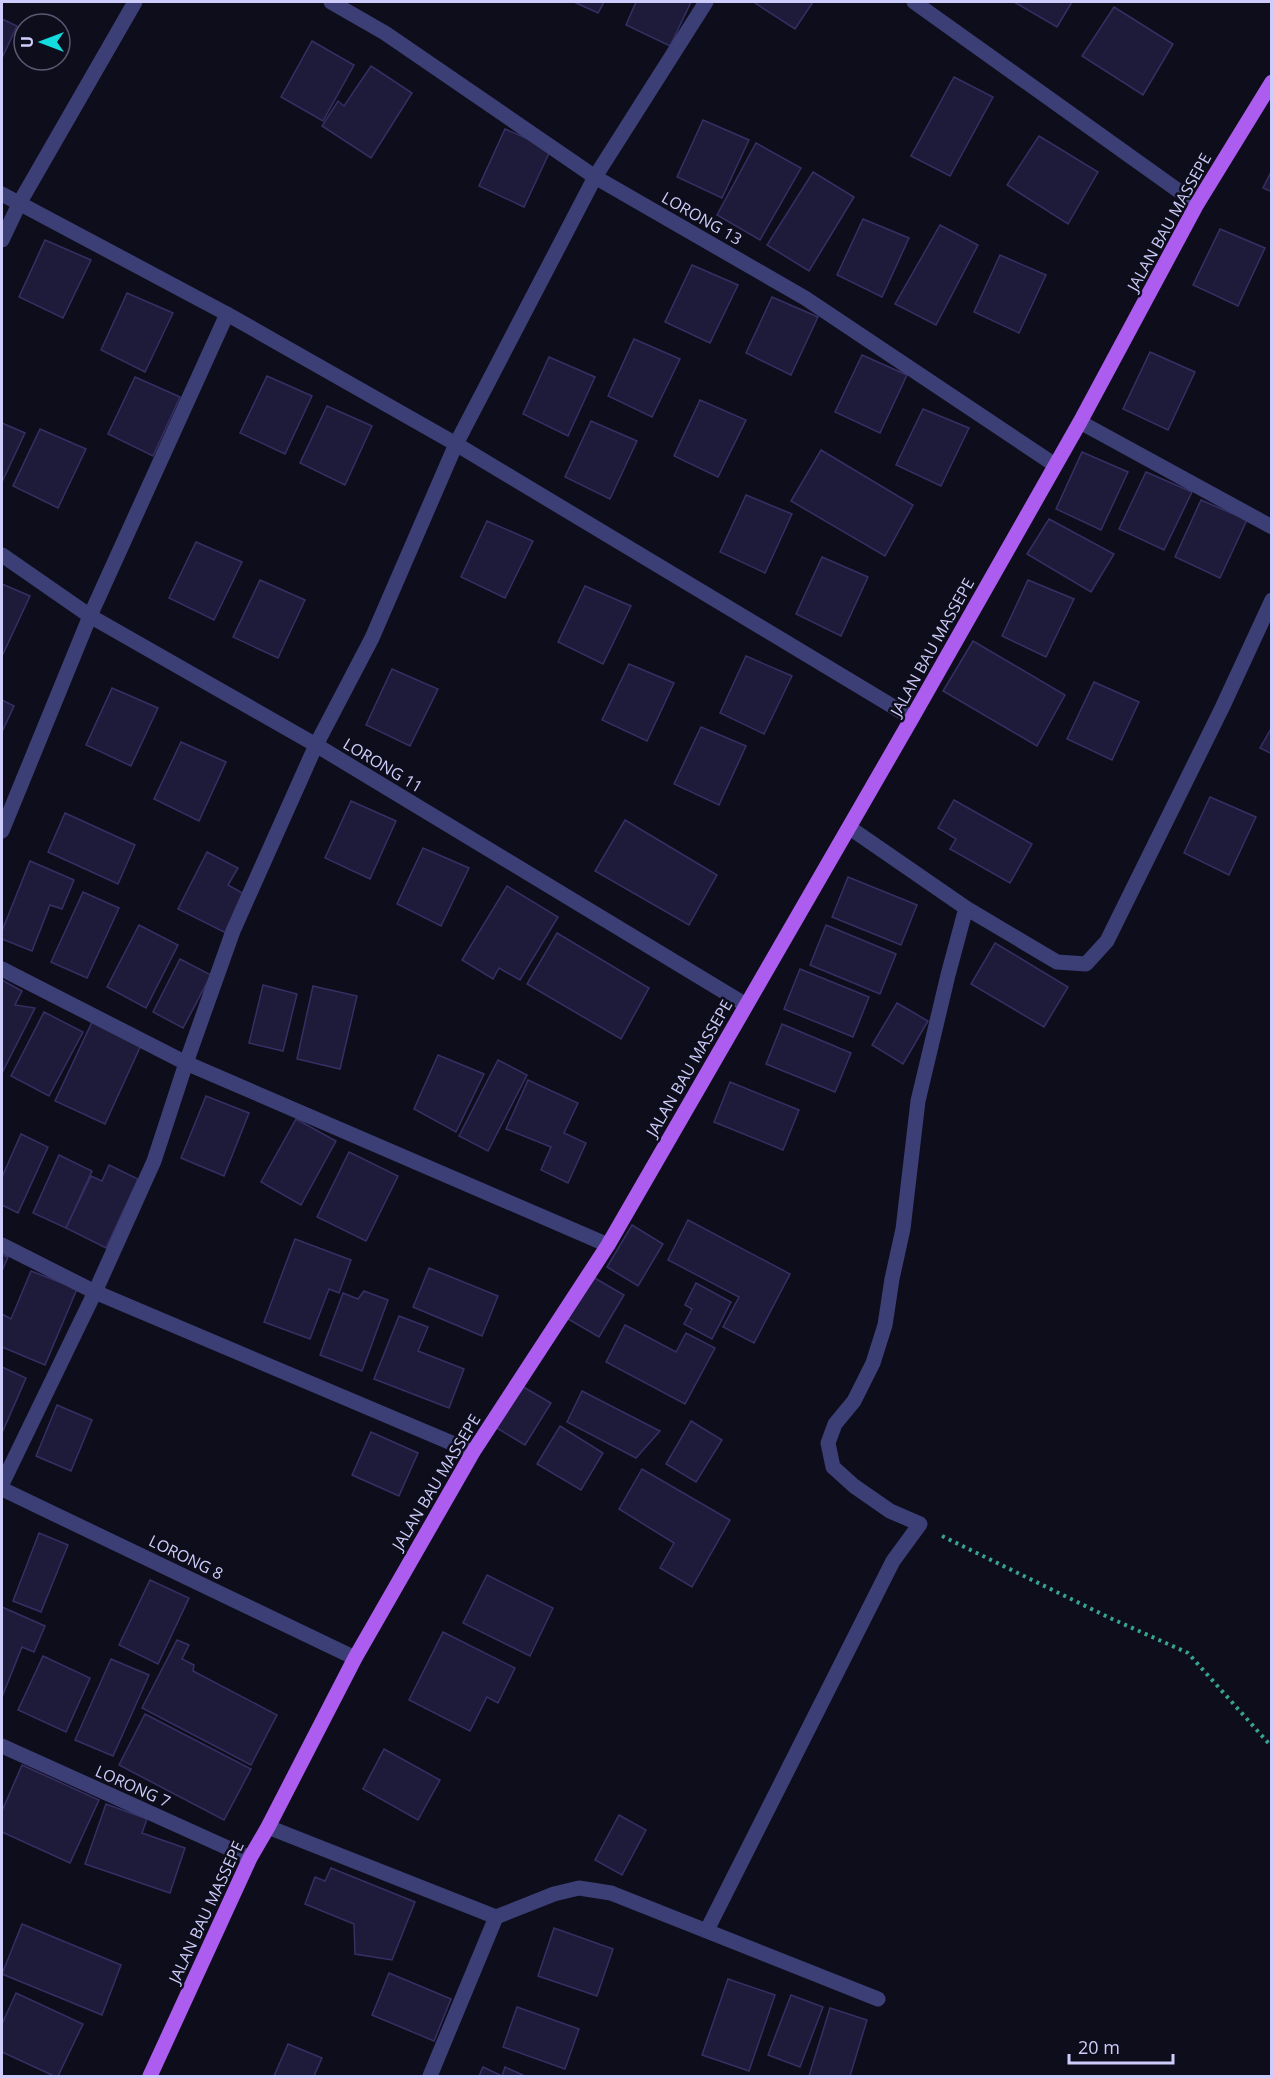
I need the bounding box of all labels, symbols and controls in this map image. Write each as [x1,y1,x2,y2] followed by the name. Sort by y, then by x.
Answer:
[12,12,72,72] north arrow
[16,36,38,48] text: U
[1121,149,1216,297] street label: JALAN BAU MASSEPE
[658,186,746,250] street label: LORONG 13
[884,574,979,722] street label: JALAN BAU MASSEPE
[339,733,427,797] street label: LORONG 11
[640,995,737,1142] street label: JALAN BAU MASSEPE
[386,1410,485,1556] street label: JALAN BAU MASSEPE
[145,1530,227,1584] street label: LORONG 8
[92,1760,174,1812] street label: LORONG 7
[162,1837,249,1989] street label: JALAN BAU MASSEPE
[1069,2027,1172,2065] scale bar
[1078,2035,1120,2059] text: 20 m

